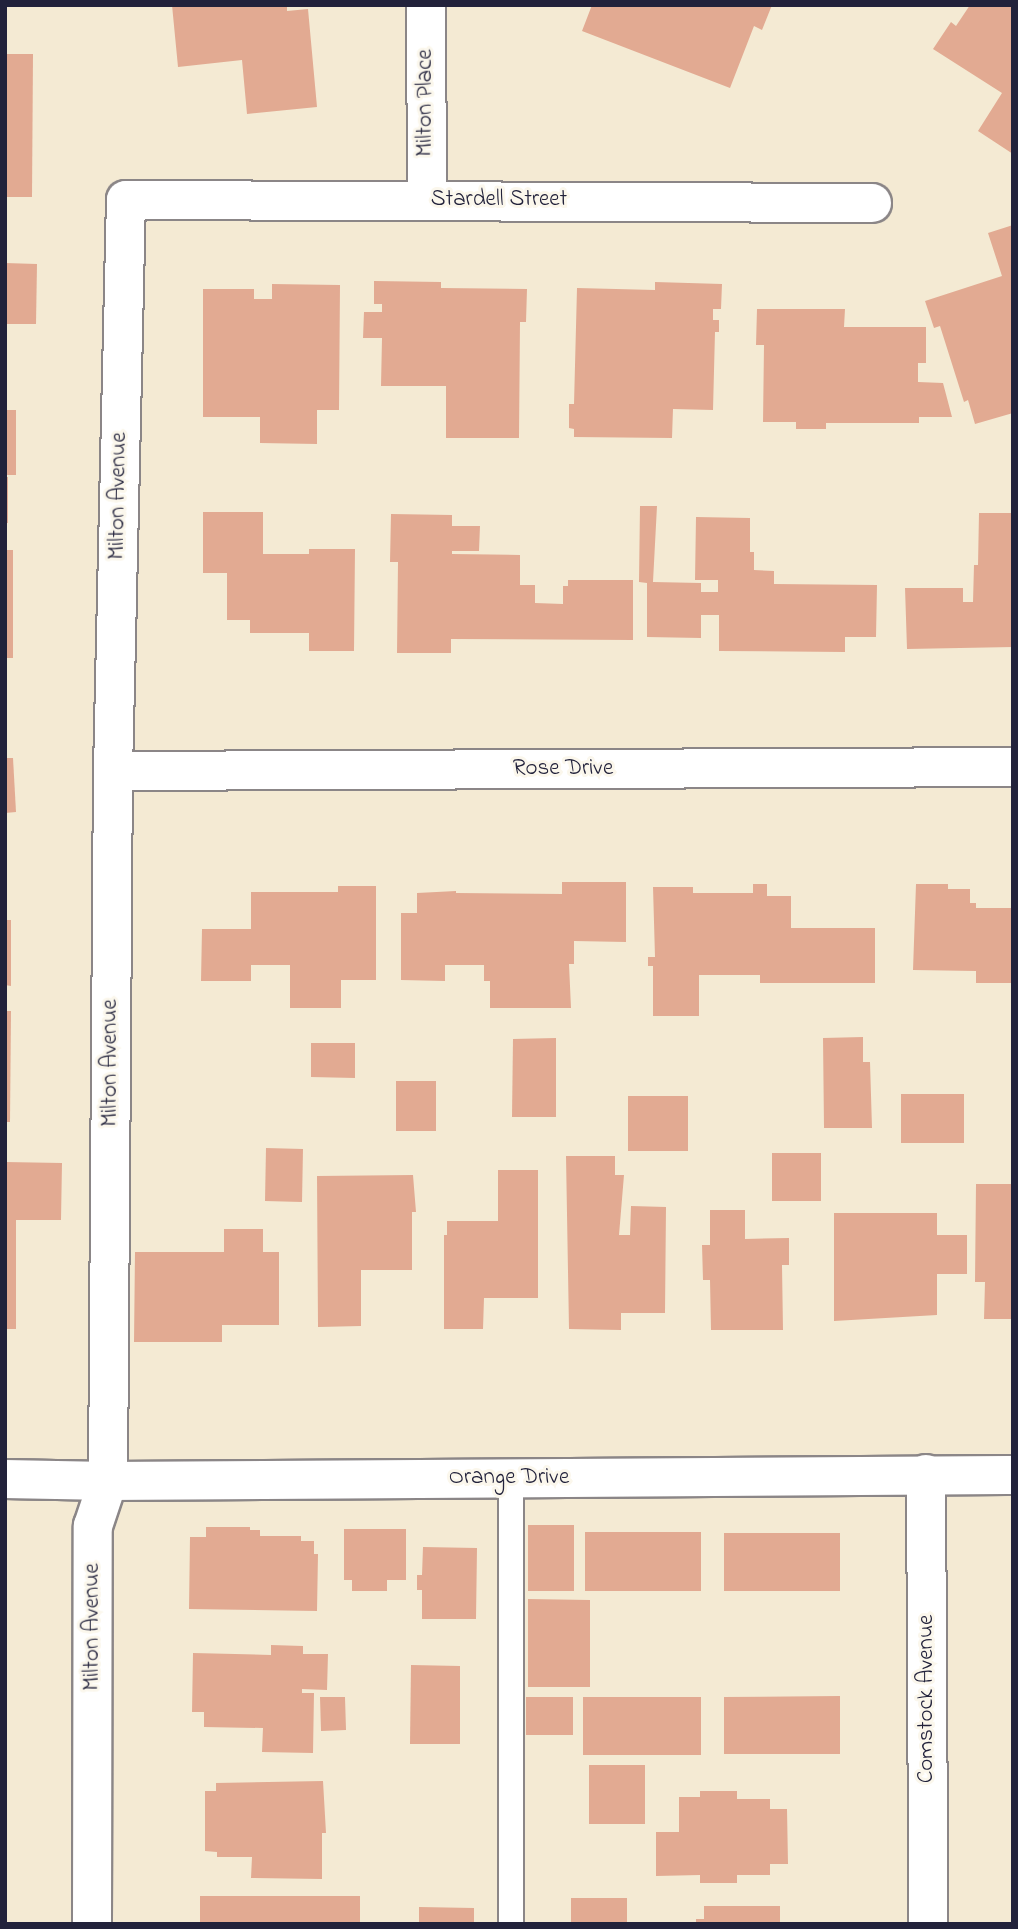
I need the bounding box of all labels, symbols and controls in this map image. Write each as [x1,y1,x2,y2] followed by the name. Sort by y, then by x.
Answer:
[412,49,440,157] street label: Milton Place
[431,186,567,214] street label: Stardell Street
[104,432,134,560] street label: Milton Avenue
[513,755,613,783] street label: Rose Drive
[97,999,125,1127] street label: Milton Avenue
[449,1464,569,1492] street label: Orange Drive
[79,1563,107,1691] street label: Milton Avenue
[913,1615,941,1783] street label: Comstock Avenue

